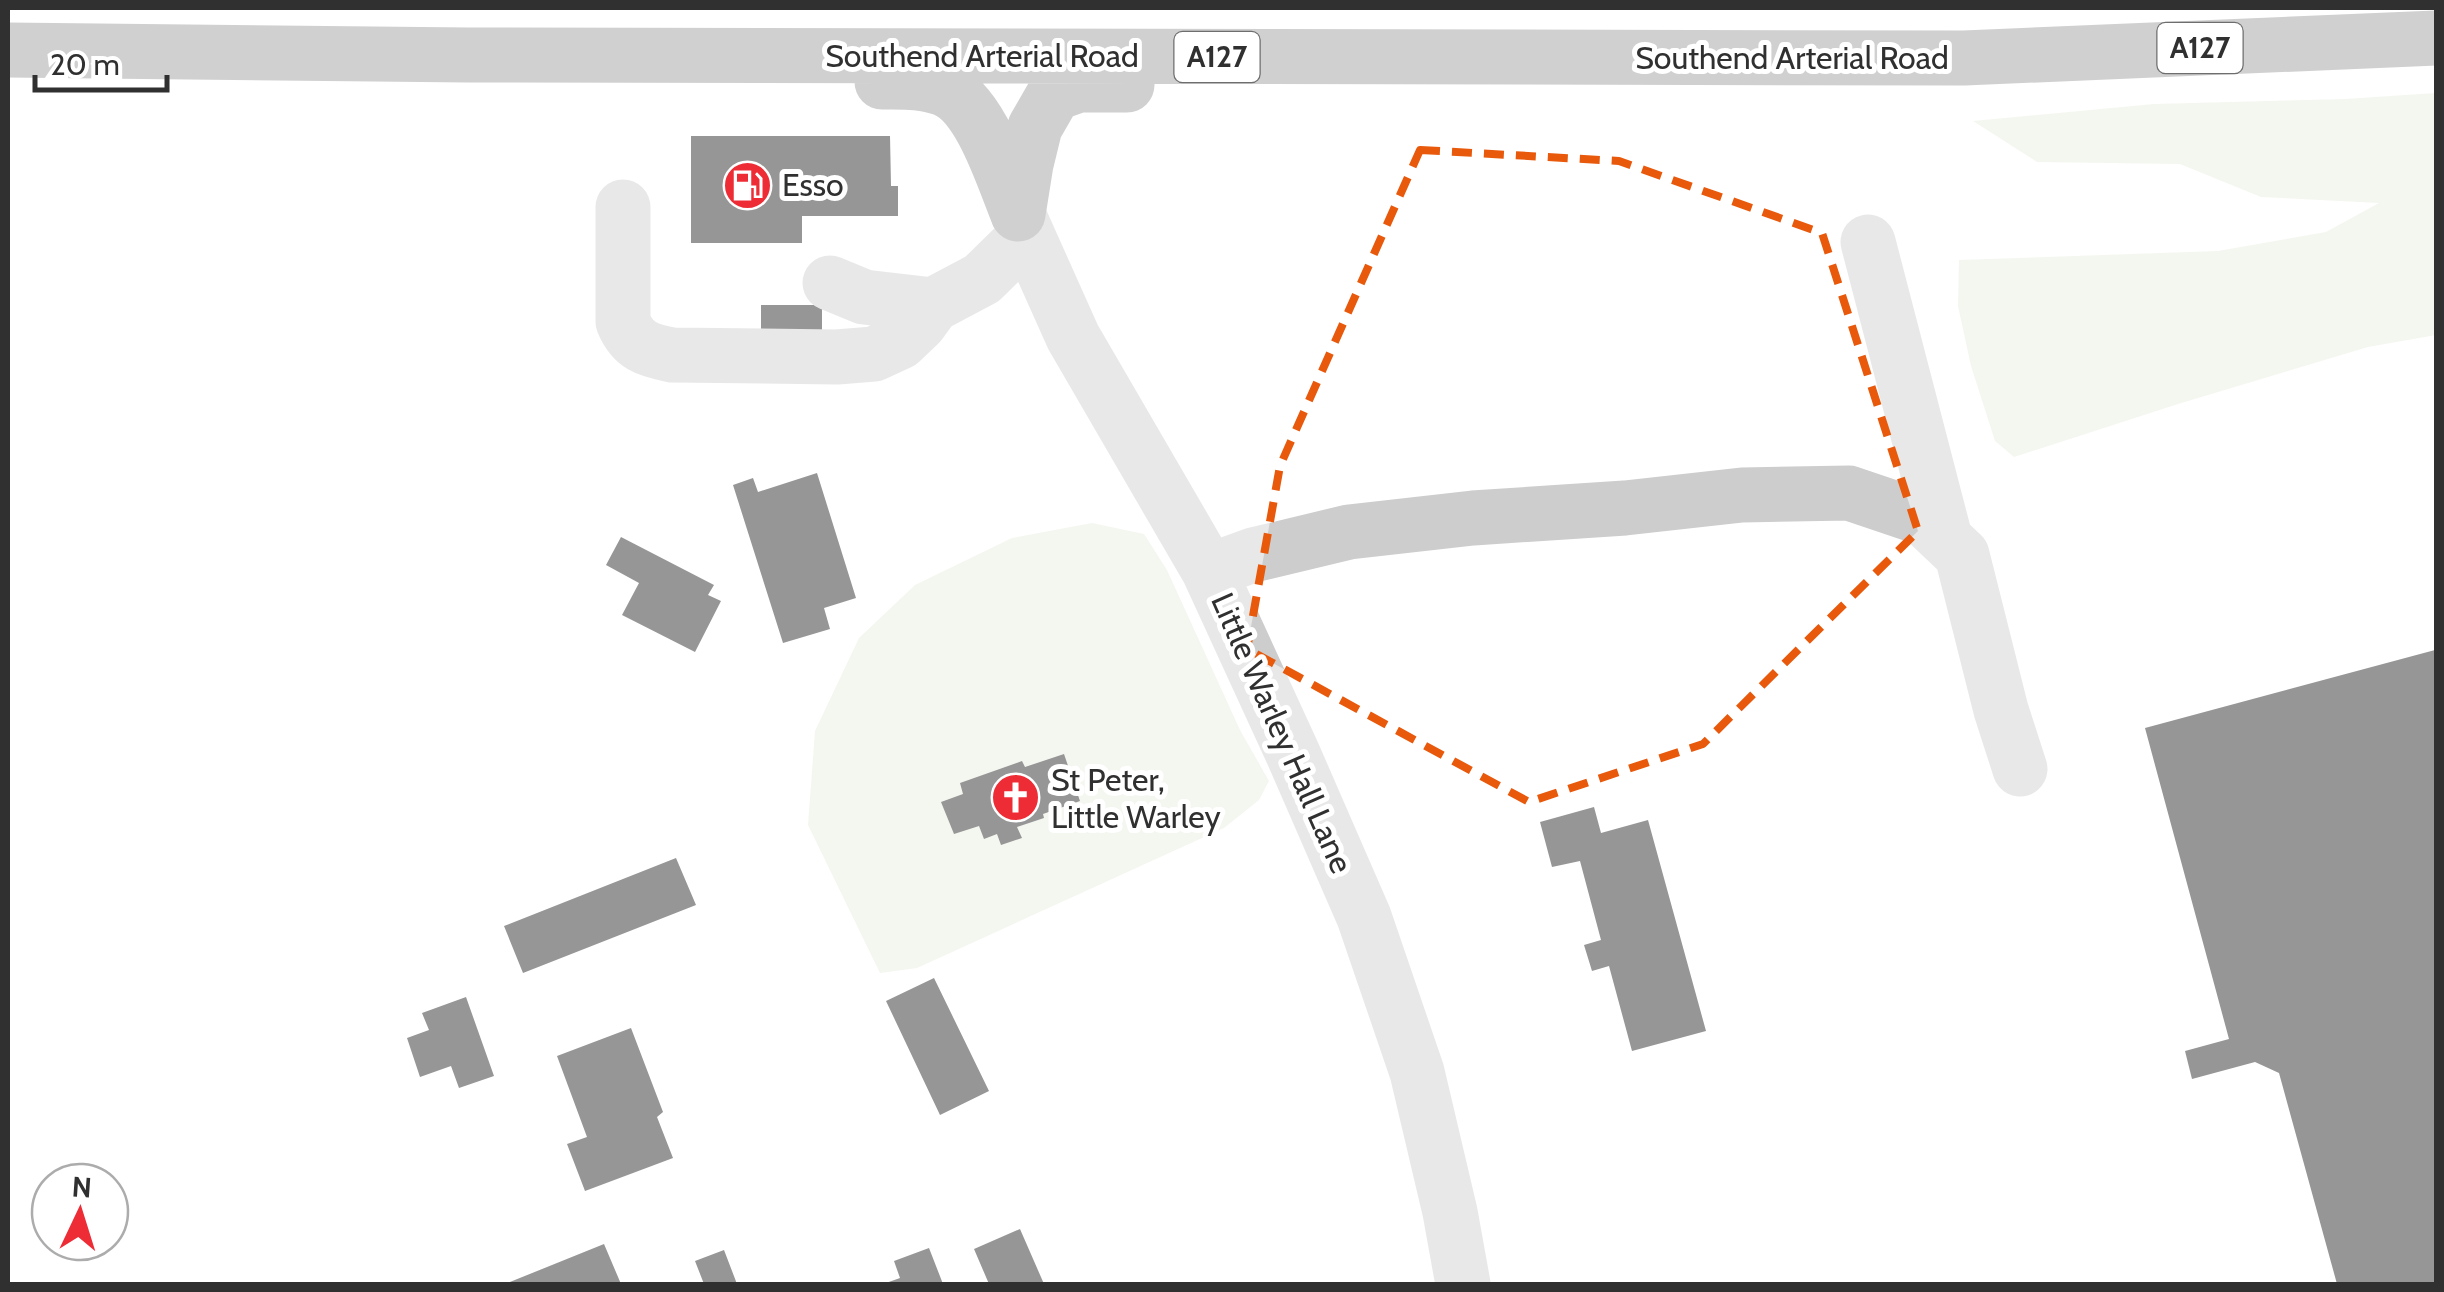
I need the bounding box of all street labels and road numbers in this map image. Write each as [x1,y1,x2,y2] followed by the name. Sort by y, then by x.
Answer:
[2158,23,2242,73] road number: A127
[1174,32,1260,82] road number: A127
[825,36,1139,75] street label: Southend Arterial Road
[1635,38,1949,77] street label: Southend Arterial Road
[1203,587,1362,879] street label: Little Warley Hall Lane

